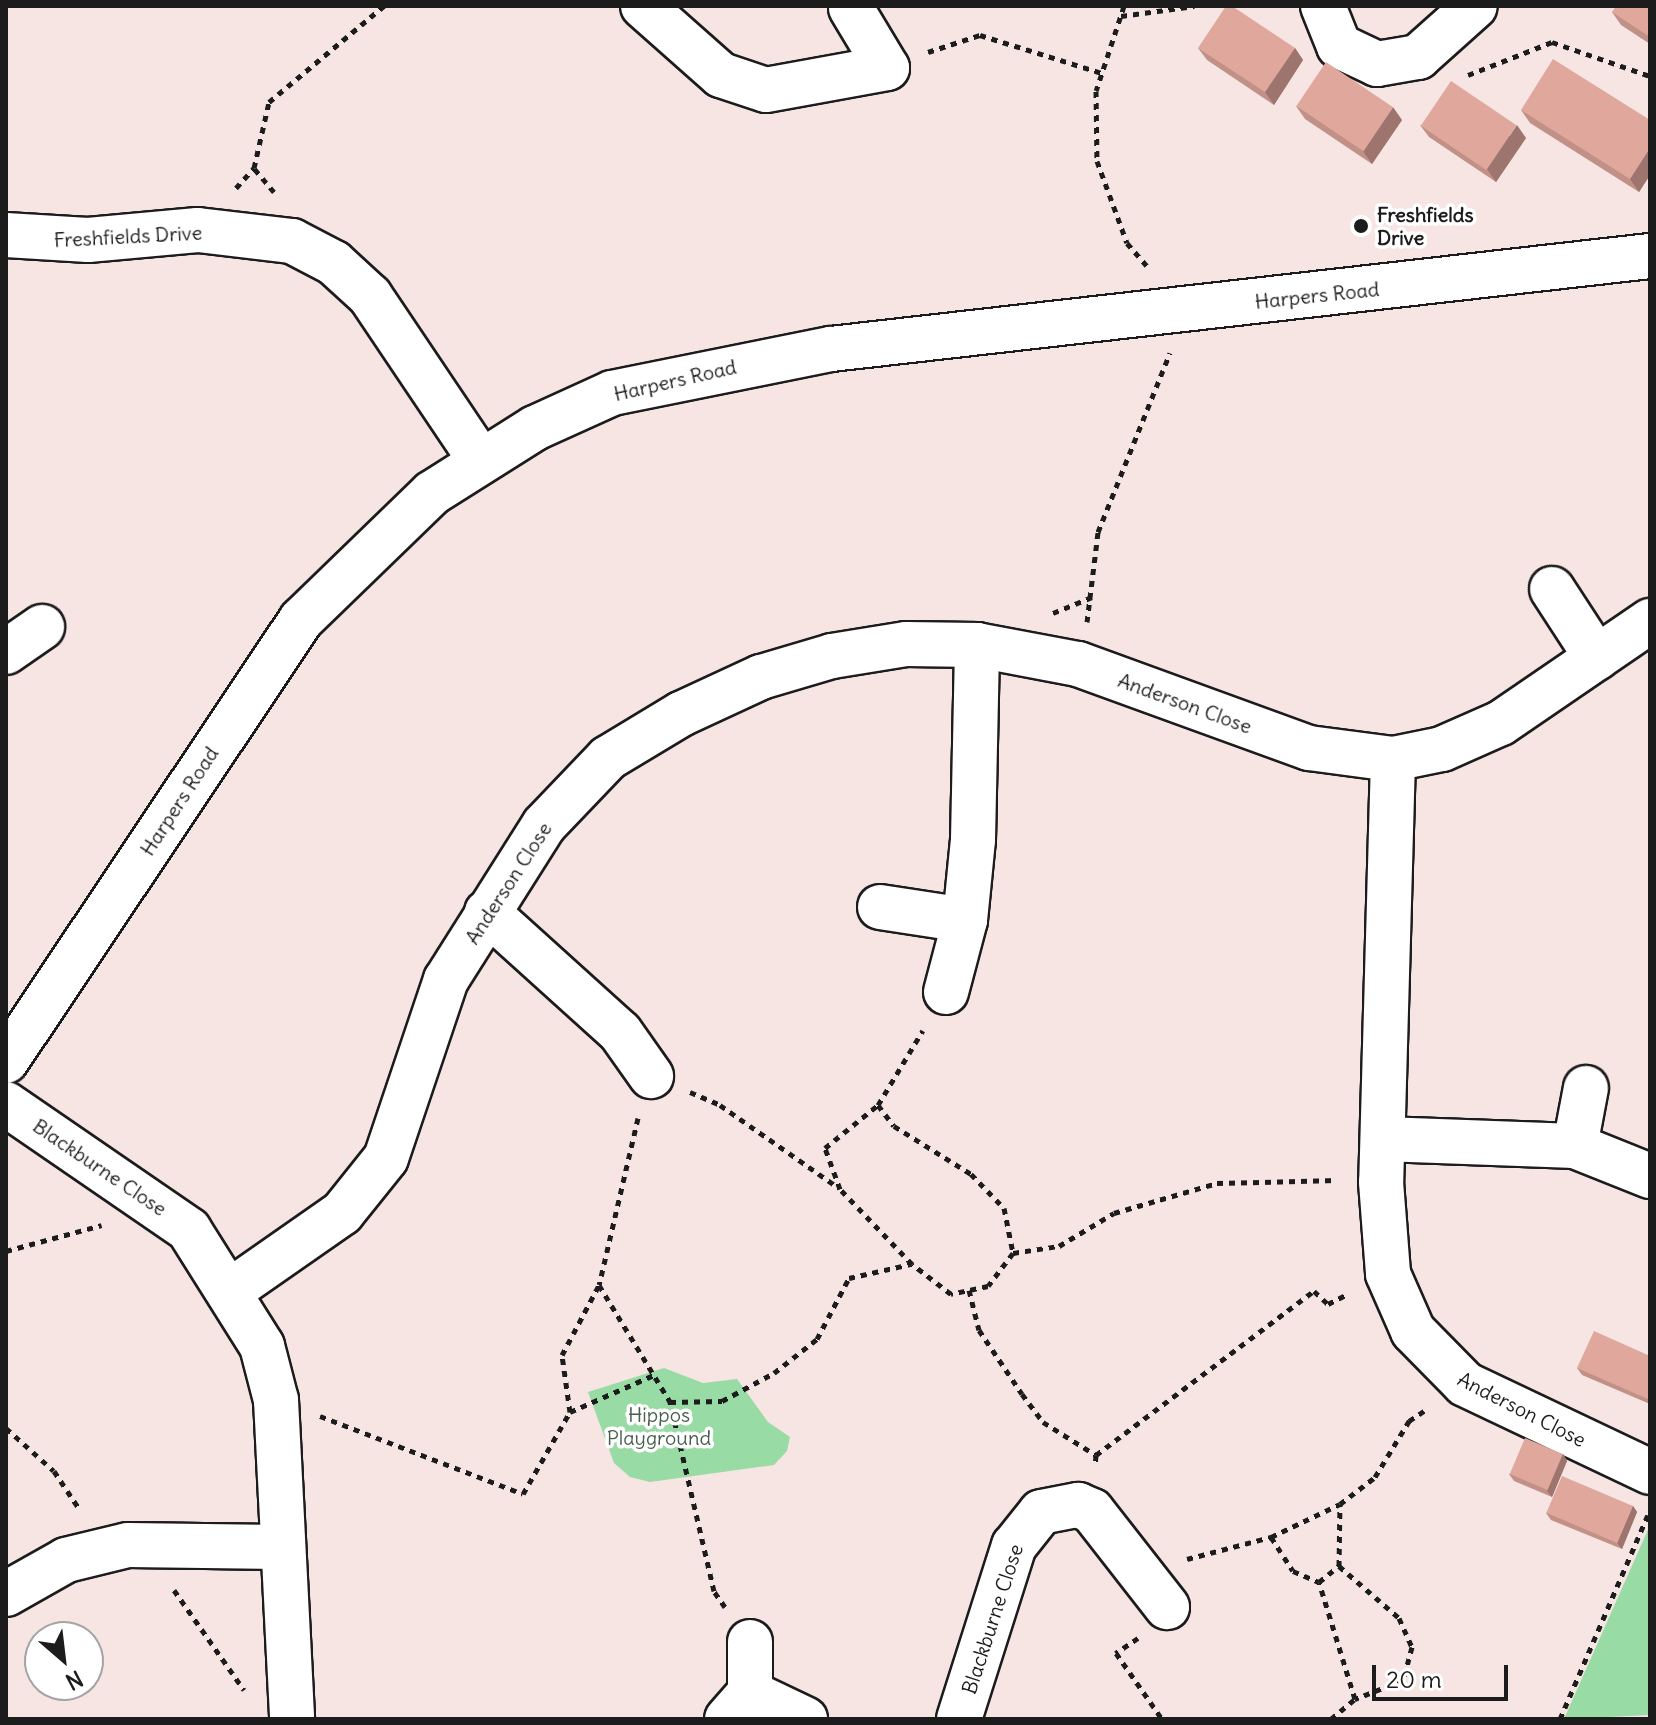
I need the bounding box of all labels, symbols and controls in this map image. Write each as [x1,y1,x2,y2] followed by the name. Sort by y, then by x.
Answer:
[1377,202,1473,249] place label: Freshfields Drive
[1352,217,1370,235] marker: Freshfields Drive
[53,220,203,252] street label: Freshfields Drive
[1254,277,1380,313] street label: Harpers Road
[611,354,739,406] street label: Harpers Road
[1115,668,1255,738] street label: Anderson Close
[135,742,223,860] street label: Harpers Road
[460,818,556,948] street label: Anderson Close
[29,1113,171,1221] street label: Blackburne Close
[1454,1366,1590,1452] street label: Anderson Close
[607,1403,711,1450] park label: Hippos Playground
[956,1541,1028,1697] street label: Blackburne Close
[24,1621,104,1701] north arrow
[1376,1649,1512,1699] scale bar
[61,1664,88,1696] text: N
[1386,1664,1442,1694] text: 20 m

